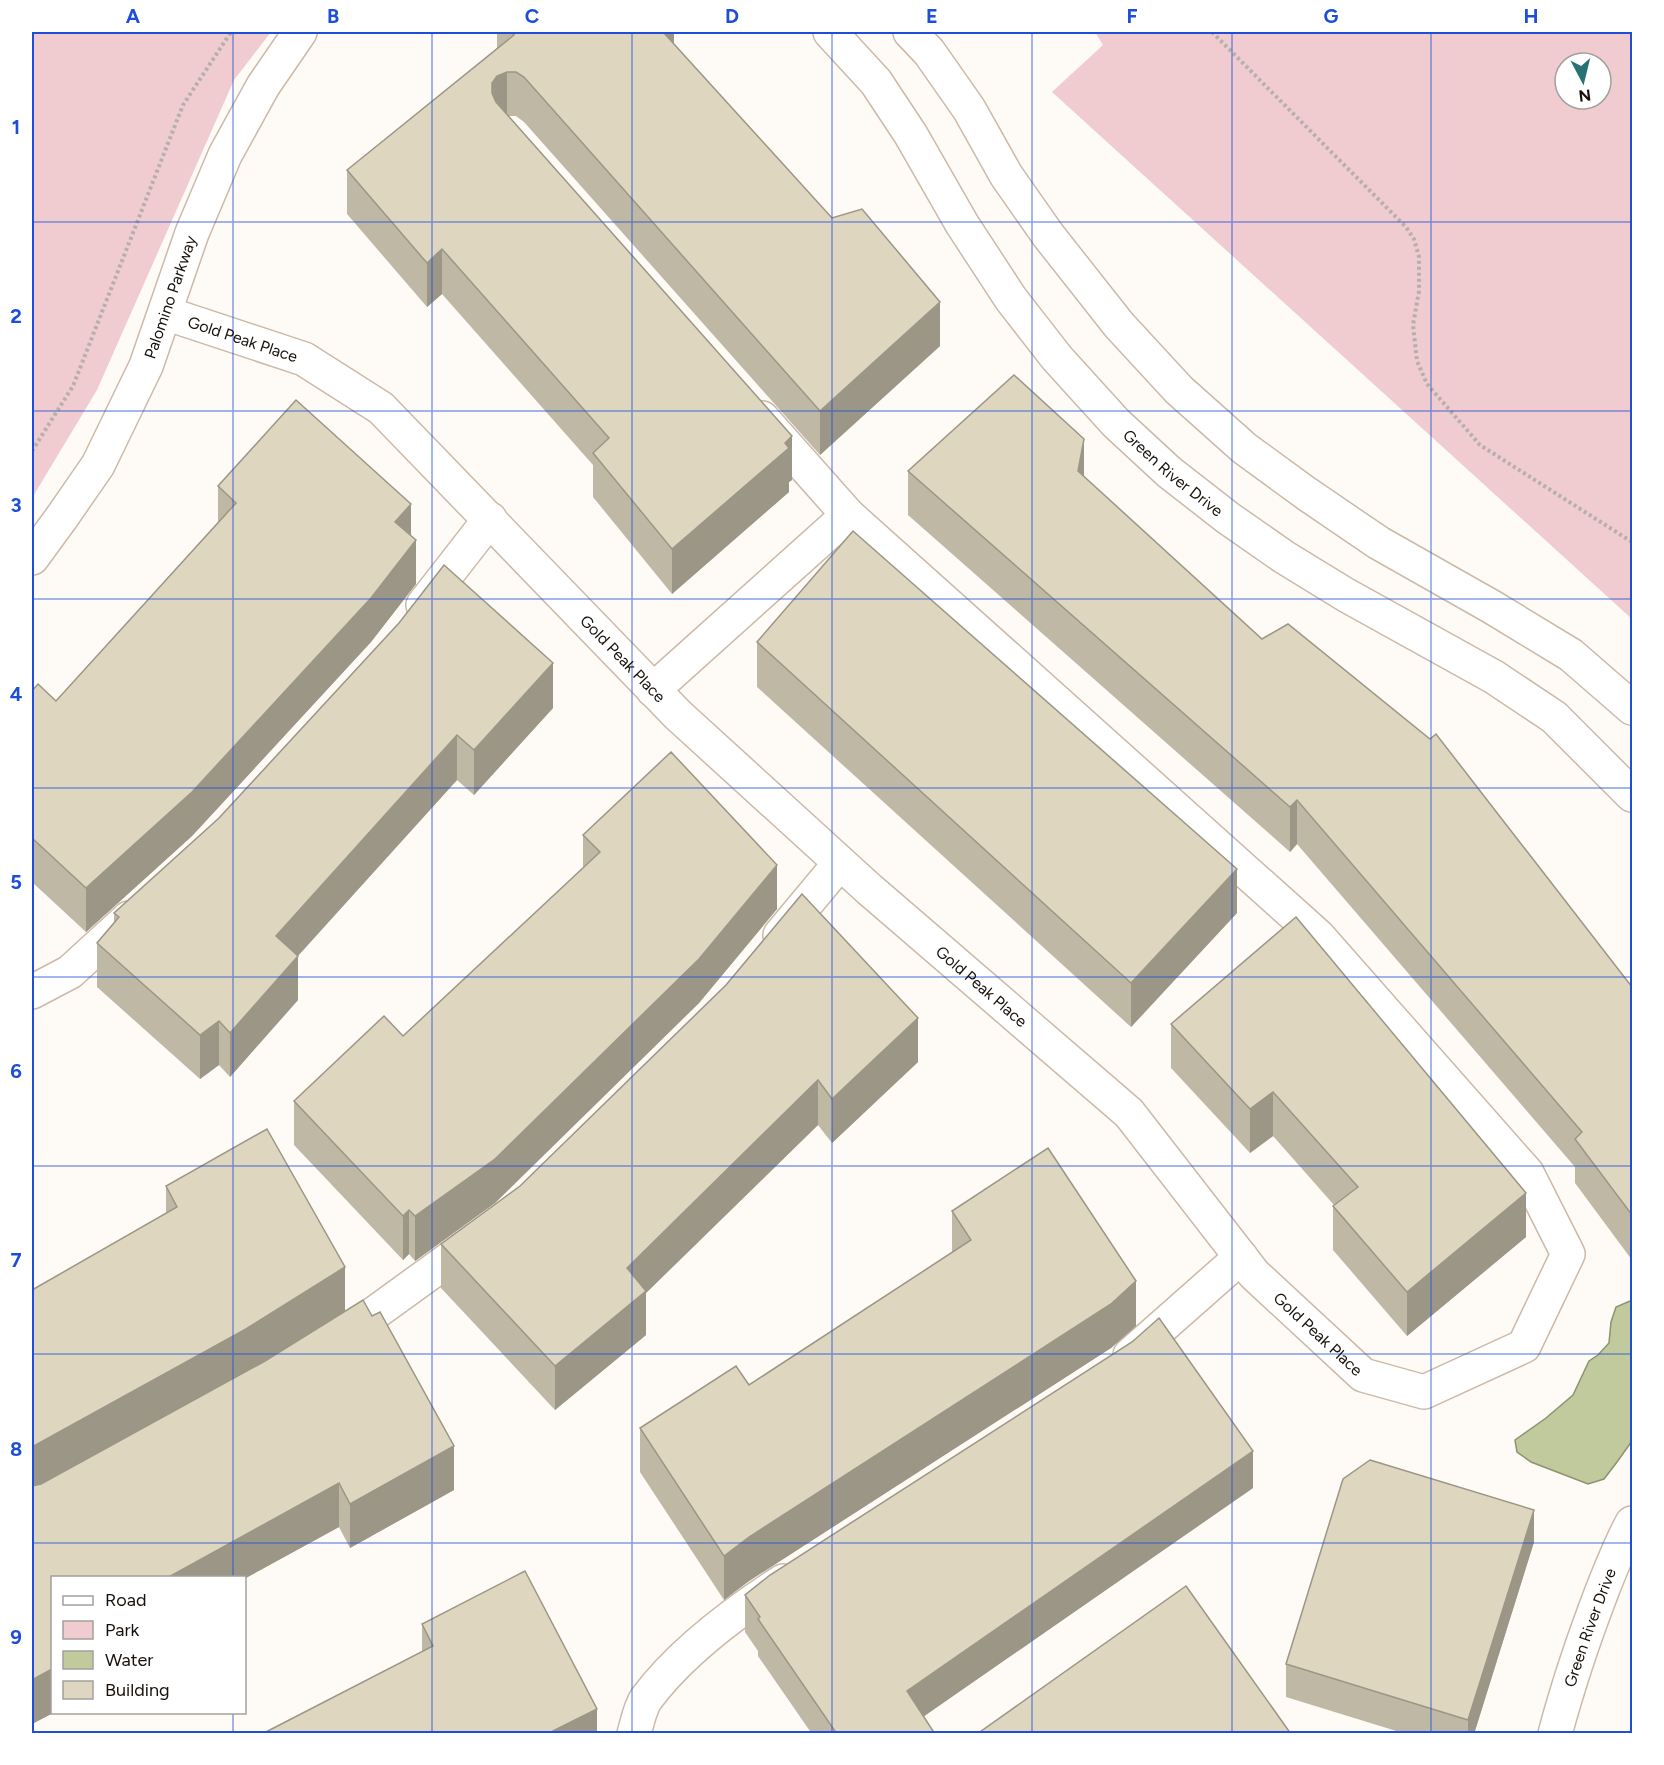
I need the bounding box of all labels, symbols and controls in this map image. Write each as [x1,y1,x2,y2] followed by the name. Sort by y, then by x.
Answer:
[126,4,141,28] text: A
[327,4,339,28] text: B
[525,4,539,28] text: C
[725,4,739,28] text: D
[926,4,938,28] text: E
[1126,4,1138,28] text: F
[1324,4,1339,28] text: G
[1524,4,1539,28] text: H
[1553,51,1613,111] north arrow
[1577,85,1592,106] text: N
[12,115,20,139] text: 1
[140,233,200,361] street label: Palomino Parkway
[10,304,22,328] text: 2
[186,312,300,366] street label: Gold Peak Place
[1119,425,1227,520] street label: Green River Drive
[10,493,22,517] text: 3
[577,611,670,706] street label: Gold Peak Place
[10,682,23,706] text: 4
[10,870,22,894] text: 5
[932,942,1031,1031] street label: Gold Peak Place
[10,1059,22,1083] text: 6
[10,1248,22,1272] text: 7
[1270,1288,1367,1380] street label: Gold Peak Place
[10,1437,22,1461] text: 8
[1560,1565,1620,1689] street label: Green River Drive
[51,1576,246,1714] legend
[105,1589,146,1611] text: Road
[105,1619,140,1641] text: Park
[10,1625,22,1649] text: 9
[105,1649,153,1671] text: Water
[105,1679,170,1701] text: Building

